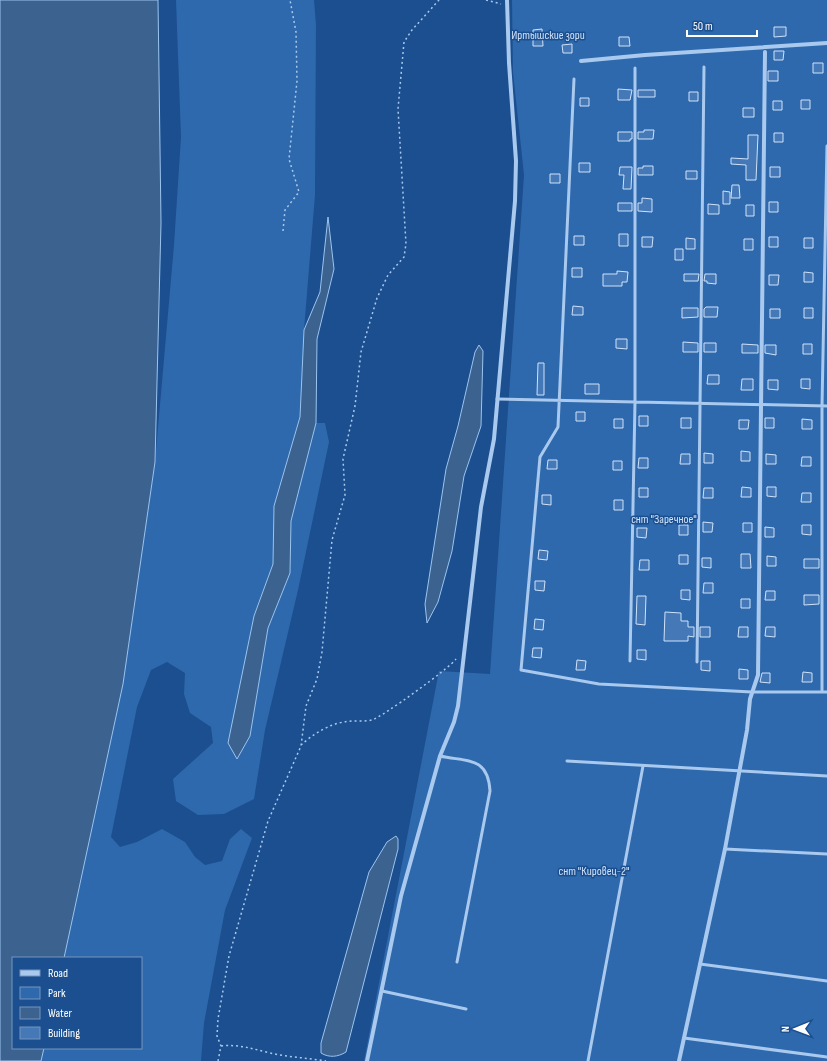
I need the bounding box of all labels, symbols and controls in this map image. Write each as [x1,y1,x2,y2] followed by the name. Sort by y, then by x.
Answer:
[687,12,757,38] scale bar
[693,19,713,34] text: 50 m
[511,28,585,43] park label: Иртышские зори
[631,512,697,527] park label: снт "Заречное"
[558,864,630,879] park label: снт "Кировец-2"
[12,957,142,1049] legend
[48,966,68,981] text: Road
[48,986,66,1001] text: Park
[48,1006,72,1021] text: Water
[775,1009,815,1049] north arrow
[48,1026,80,1041] text: Building
[779,1026,792,1032] text: N

